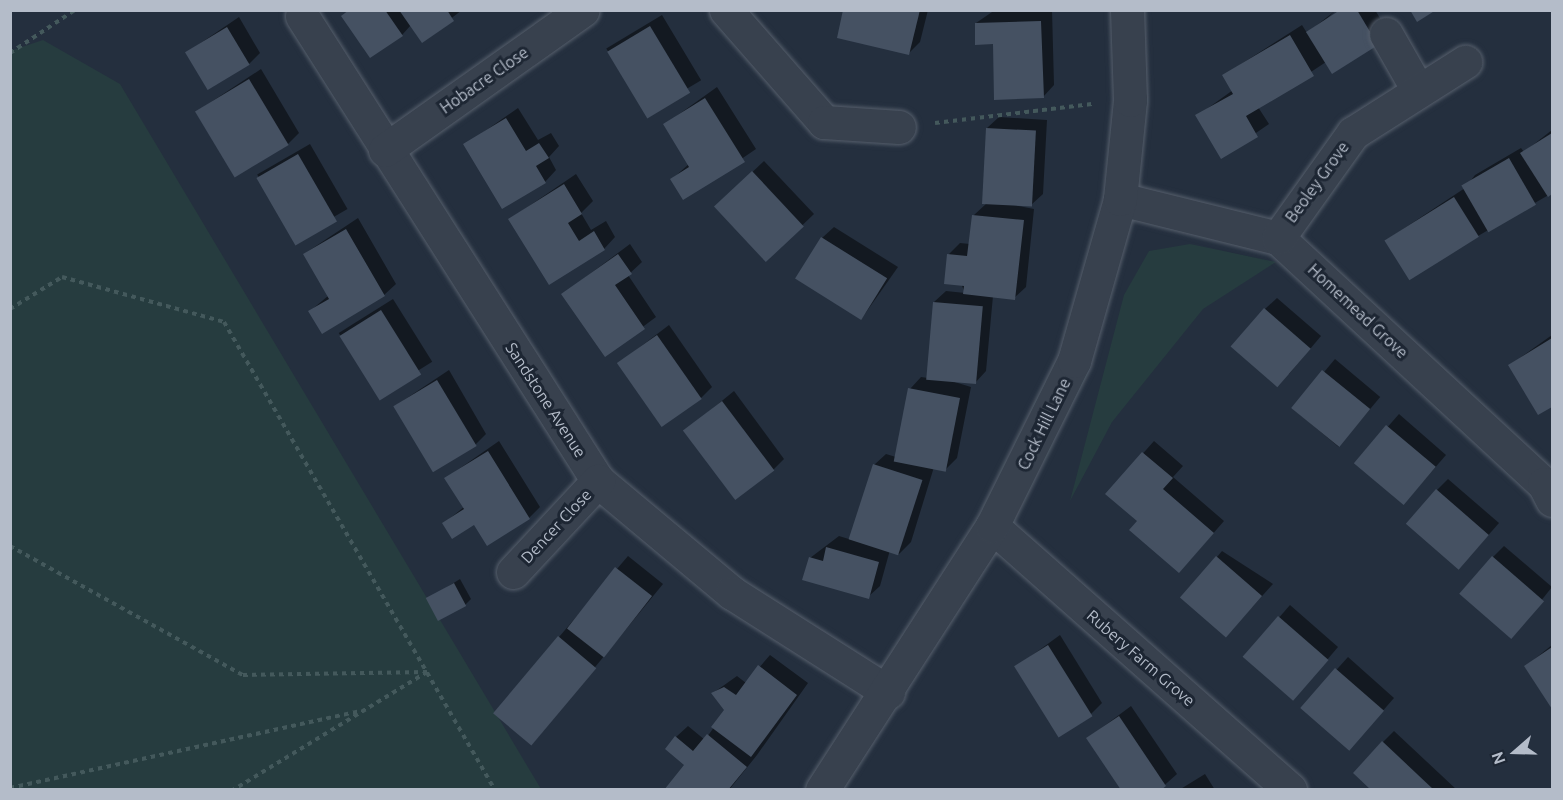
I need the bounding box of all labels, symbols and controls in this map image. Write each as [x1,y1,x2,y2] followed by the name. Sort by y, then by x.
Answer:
[436,43,532,117] street label: Hobacre Close
[1281,138,1353,226] street label: Beoley Grove
[1304,260,1412,362] street label: Homemead Grove
[502,339,590,461] street label: Sandstone Avenue
[1014,375,1074,473] street label: Cock Hill Lane
[517,485,595,567] street label: Dencer Close
[1083,606,1199,710] street label: Rubery Farm Grove
[1485,722,1545,782] north arrow
[1488,749,1509,767] text: N

